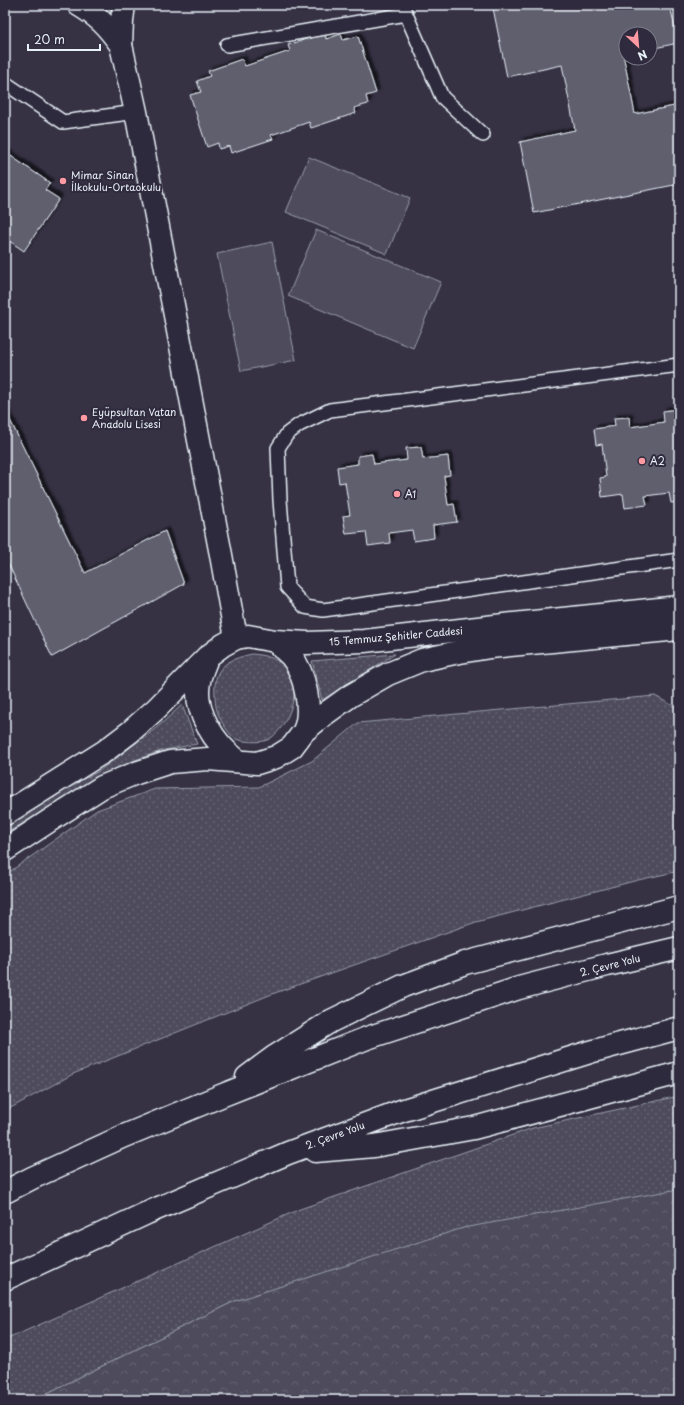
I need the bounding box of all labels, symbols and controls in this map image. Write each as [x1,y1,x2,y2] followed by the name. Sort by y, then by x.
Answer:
[28,26,100,52] scale bar
[618,26,658,66] north arrow
[34,30,65,48] text: 20 m
[635,46,650,65] text: N
[71,167,161,194] place label: Mimar Sinan İlkokulu-Ortaokulu
[58,176,68,186] marker: Mimar Sinan İlkokulu-Ortaokulu
[92,404,176,431] place label: Eyüpsultan Vatan Anadolu Lisesi
[79,413,89,423] marker: Eyüpsultan Vatan Anadolu Lisesi
[650,453,665,468] place label: A2
[637,456,647,466] marker: A2
[405,486,416,501] place label: A1
[392,489,402,499] marker: A1
[329,622,464,649] street label: 15 Temmuz Şehitler Caddesi
[578,950,642,979] street label: 2. Çevre Yolu
[303,1117,366,1152] street label: 2. Çevre Yolu

